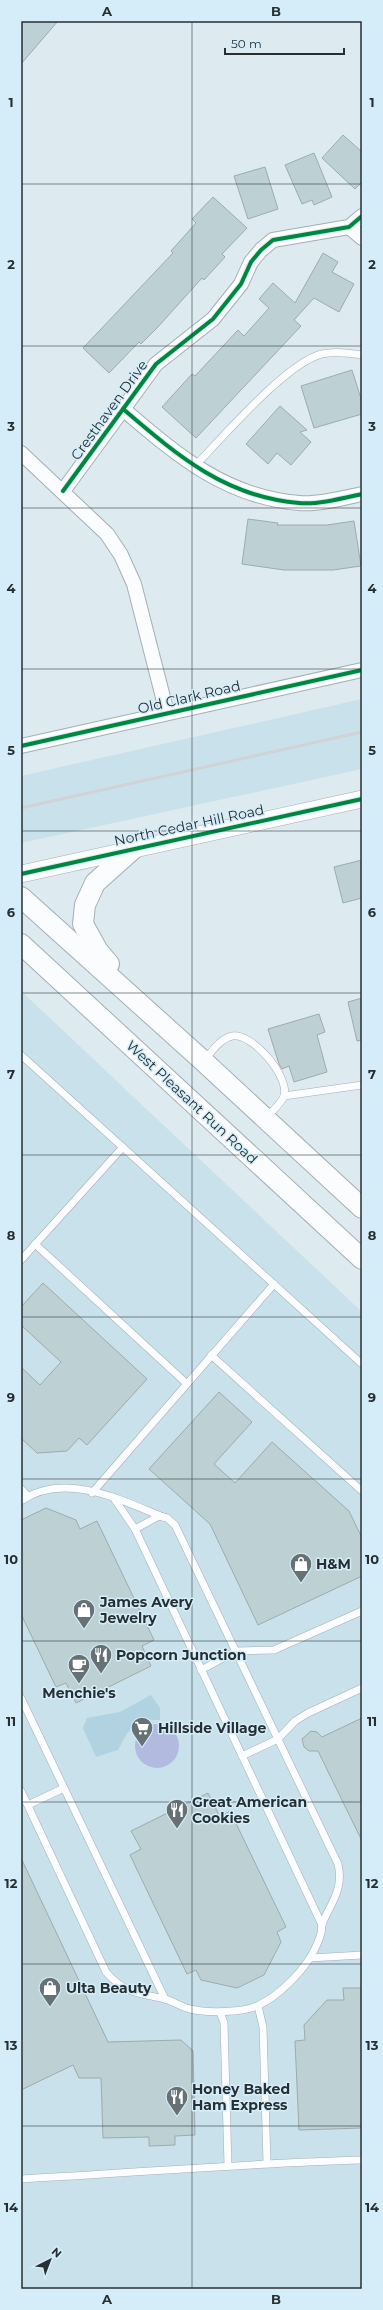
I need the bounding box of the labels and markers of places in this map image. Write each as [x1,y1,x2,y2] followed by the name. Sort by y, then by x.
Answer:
[288,1551,314,1584] shop icon: H&M
[316,1555,351,1573] place label: H&M
[99,1593,194,1627] place label: James Avery Jewelry
[71,1597,97,1630] shop icon: James Avery Jewelry
[88,1642,114,1675] restaurant icon: Popcorn Junction
[116,1646,246,1664] place label: Popcorn Junction
[66,1652,92,1685] cafe icon: Menchie's
[42,1684,116,1702] place label: Menchie's
[129,1715,155,1748] supermarket icon: Hillside Village
[158,1719,267,1737] place label: Hillside Village
[192,1793,307,1827] place label: Great American Cookies
[164,1797,190,1830] restaurant icon: Great American Cookies
[37,1975,63,2008] shop icon: Ulta Beauty
[66,1979,152,1997] place label: Ulta Beauty
[192,2080,290,2114] place label: Honey Baked Ham Express
[164,2084,190,2117] restaurant icon: Honey Baked Ham Express

